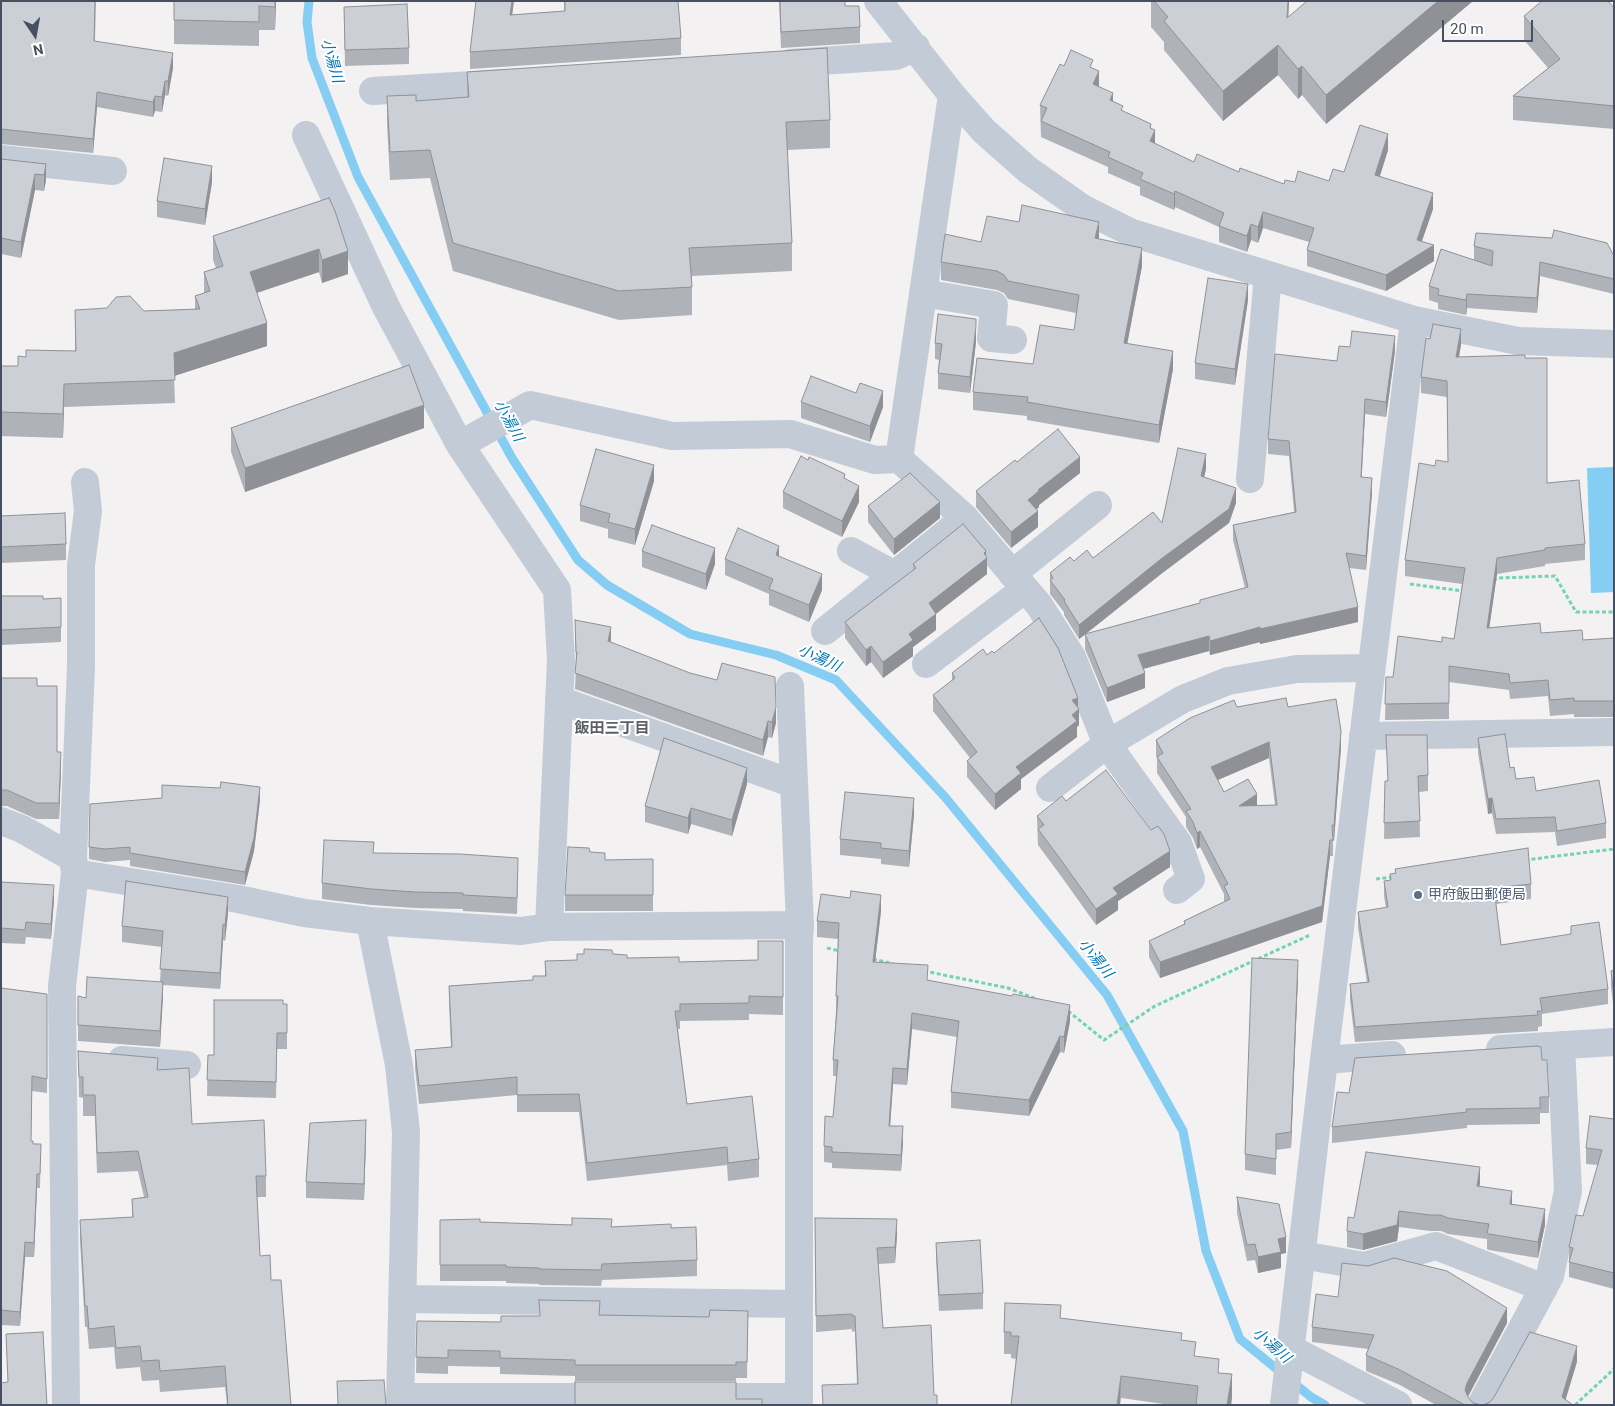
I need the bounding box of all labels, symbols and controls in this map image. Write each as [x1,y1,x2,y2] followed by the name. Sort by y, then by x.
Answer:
[10,10,60,60] north arrow
[1445,10,1536,42] scale bar
[1450,20,1484,38] text: 20 m
[316,37,346,85] water label: 小湯川
[32,41,45,59] text: N
[489,397,527,445] water label: 小湯川
[795,641,843,677] water label: 小湯川
[575,720,649,738] district label: 飯田三丁目
[1428,887,1526,903] place label: 甲府飯田郵便局
[1412,889,1424,901] marker: 甲府飯田郵便局
[1074,936,1116,982] water label: 小湯川
[1248,1324,1294,1368] water label: 小湯川

